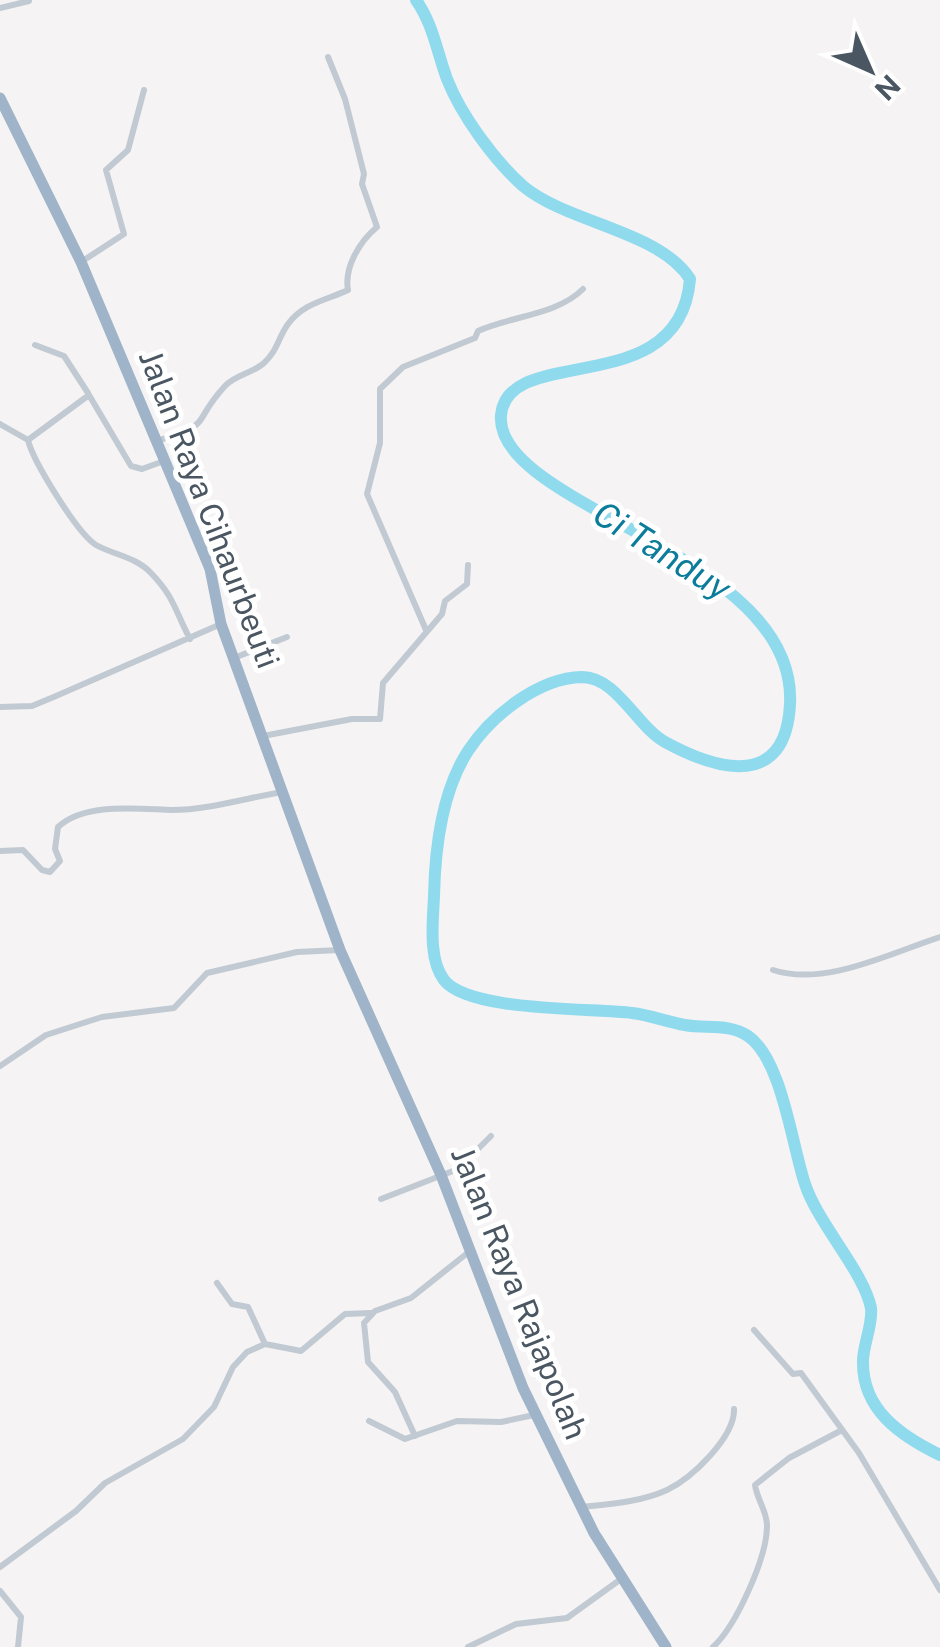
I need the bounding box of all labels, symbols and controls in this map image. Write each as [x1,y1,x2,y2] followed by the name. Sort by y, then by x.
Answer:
[820,20,920,120] north arrow
[869,69,907,107] text: N
[132,344,287,673] street label: Jalan Raya Cihaurbeuti
[586,492,739,609] water label: Ci Tanduy
[444,1141,595,1445] street label: Jalan Raya Rajapolah

